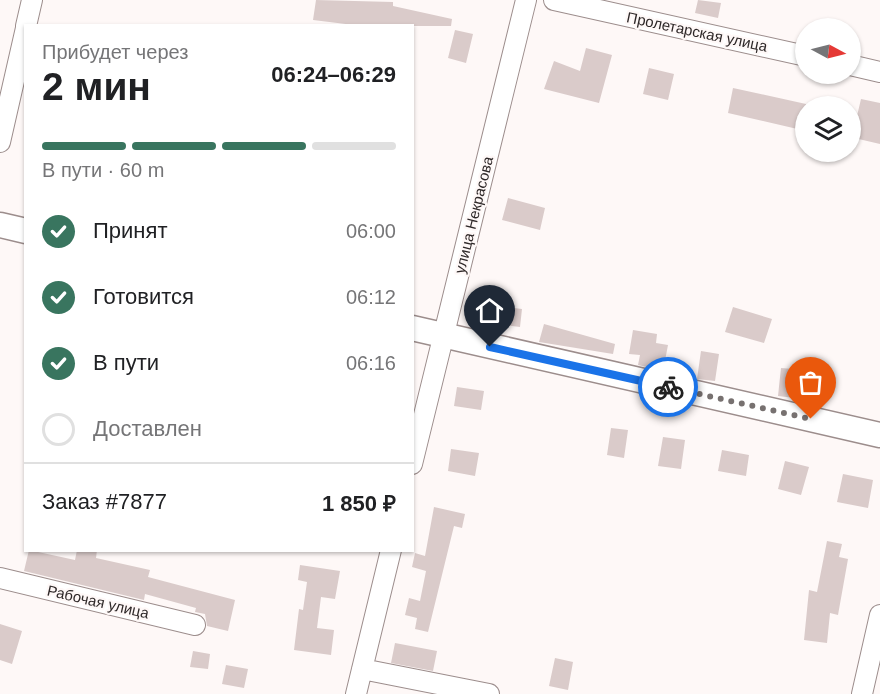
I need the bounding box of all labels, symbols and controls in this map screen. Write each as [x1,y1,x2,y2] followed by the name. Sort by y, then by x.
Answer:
[625,8,770,55] street label: Пролетарская улица
[795,18,861,84] north arrow
[795,18,861,162] map controls
[42,41,188,63] text: Прибудет через
[271,62,396,87] text: 06:24–06:29
[42,65,151,108] text: 2 мин
[795,96,861,162] button: layers
[451,154,496,275] street label: улица Некрасова
[42,159,164,181] text: В пути · 60 m
[42,215,75,248] icon: check
[93,218,167,243] text: Принят
[346,220,396,242] text: 06:00
[42,281,75,314] icon: check
[93,284,194,309] text: Готовится
[464,285,515,347] pin
[346,286,396,308] text: 06:12
[473,294,506,327] icon: home
[42,347,75,380] icon: check
[93,350,159,375] text: В пути
[346,352,396,374] text: 06:16
[638,357,698,417] courier
[785,357,836,419] pin
[794,366,827,399] icon: bag
[652,371,685,404] icon: bike
[93,416,202,441] text: Доставлен
[42,489,167,514] text: Заказ #7877
[322,491,396,516] text: 1 850 ₽
[45,582,151,622] street label: Рабочая улица

